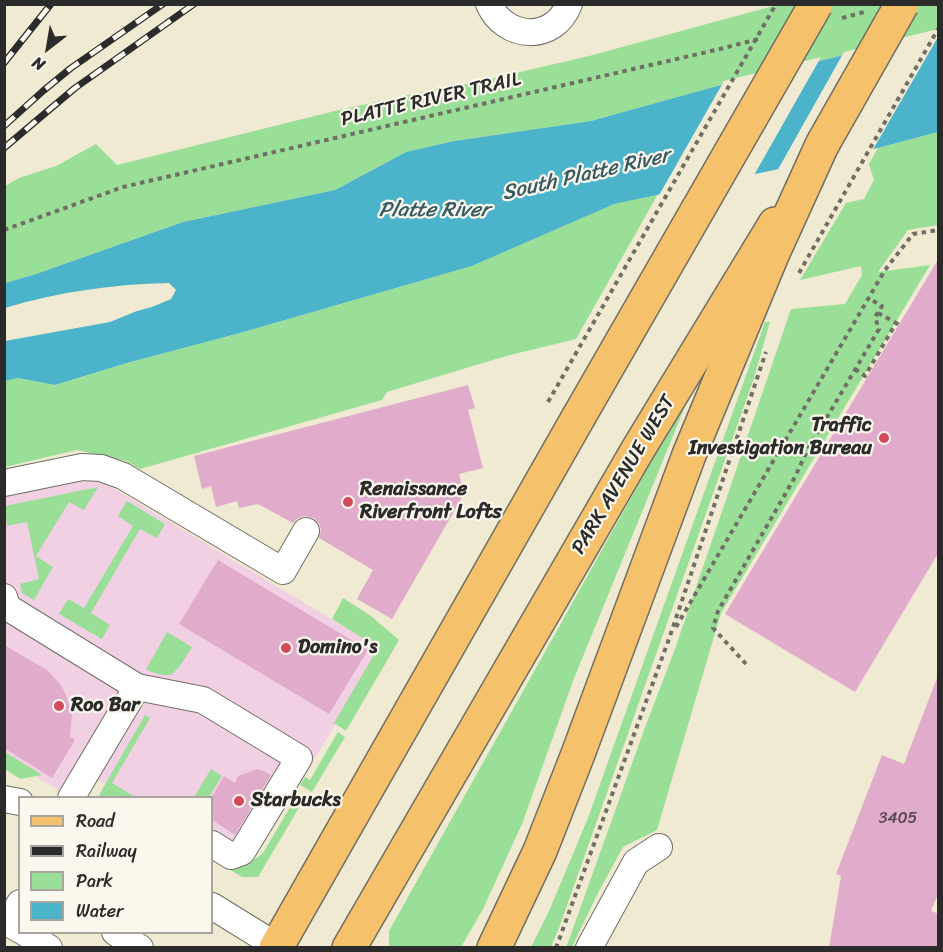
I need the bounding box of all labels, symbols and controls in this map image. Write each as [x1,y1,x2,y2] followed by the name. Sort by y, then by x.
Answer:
[18,18,78,78] north arrow
[26,49,51,79] text: N
[339,68,523,132] street label: PLATTE RIVER TRAIL
[500,143,672,207] water label: South Platte River
[379,198,489,224] water label: Platte River
[567,391,681,559] street label: PARK AVENUE WEST
[689,414,872,461] place label: Traffic Investigation Bureau
[877,431,891,445] marker: Traffic Investigation Bureau
[360,478,502,525] place label: Renaissance Riverfront Lofts
[341,495,355,509] marker: Renaissance Riverfront Lofts
[298,636,377,660] place label: Domino's
[279,641,293,655] marker: Domino's
[71,694,140,718] place label: Roo Bar
[52,699,66,713] marker: Roo Bar
[251,789,341,813] place label: Starbucks
[232,794,246,808] marker: Starbucks
[18,796,213,934] legend
[76,805,115,837] text: Road
[879,809,917,829] house number: 3405
[76,835,137,867] text: Railway
[76,865,113,897] text: Park
[76,895,123,927] text: Water

